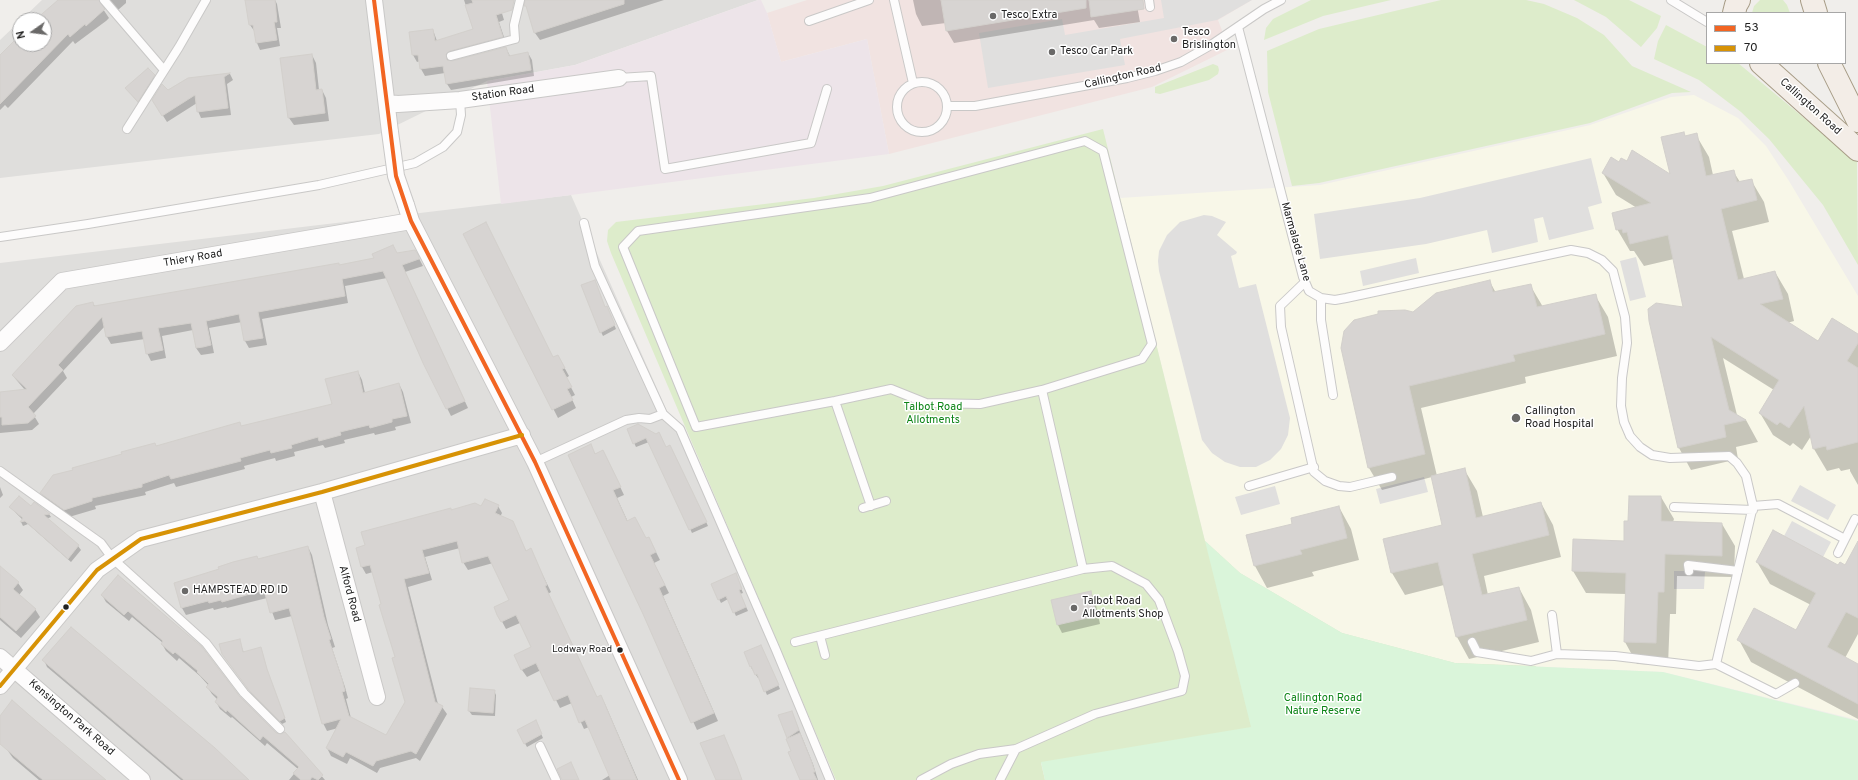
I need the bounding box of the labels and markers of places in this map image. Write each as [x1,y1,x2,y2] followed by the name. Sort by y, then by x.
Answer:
[1001,9,1057,23] place label: Tesco Extra
[988,11,998,21] marker: Tesco Extra
[1182,26,1236,52] place label: Tesco Brislington
[1169,34,1179,44] marker: Tesco Brislington
[1060,45,1133,59] place label: Tesco Car Park
[1047,47,1057,57] marker: Tesco Car Park
[1525,405,1594,431] place label: Callington Road Hospital
[1510,412,1522,424] marker: Callington Road Hospital
[193,584,288,598] place label: HAMPSTEAD RD ID
[180,586,190,596] marker: HAMPSTEAD RD ID
[1082,595,1164,621] place label: Talbot Road Allotments Shop
[61,602,71,612] unlabelled marker
[1069,603,1079,613] marker: Talbot Road Allotments Shop
[552,644,612,656] place label: Lodway Road
[615,645,625,655] marker: Lodway Road

